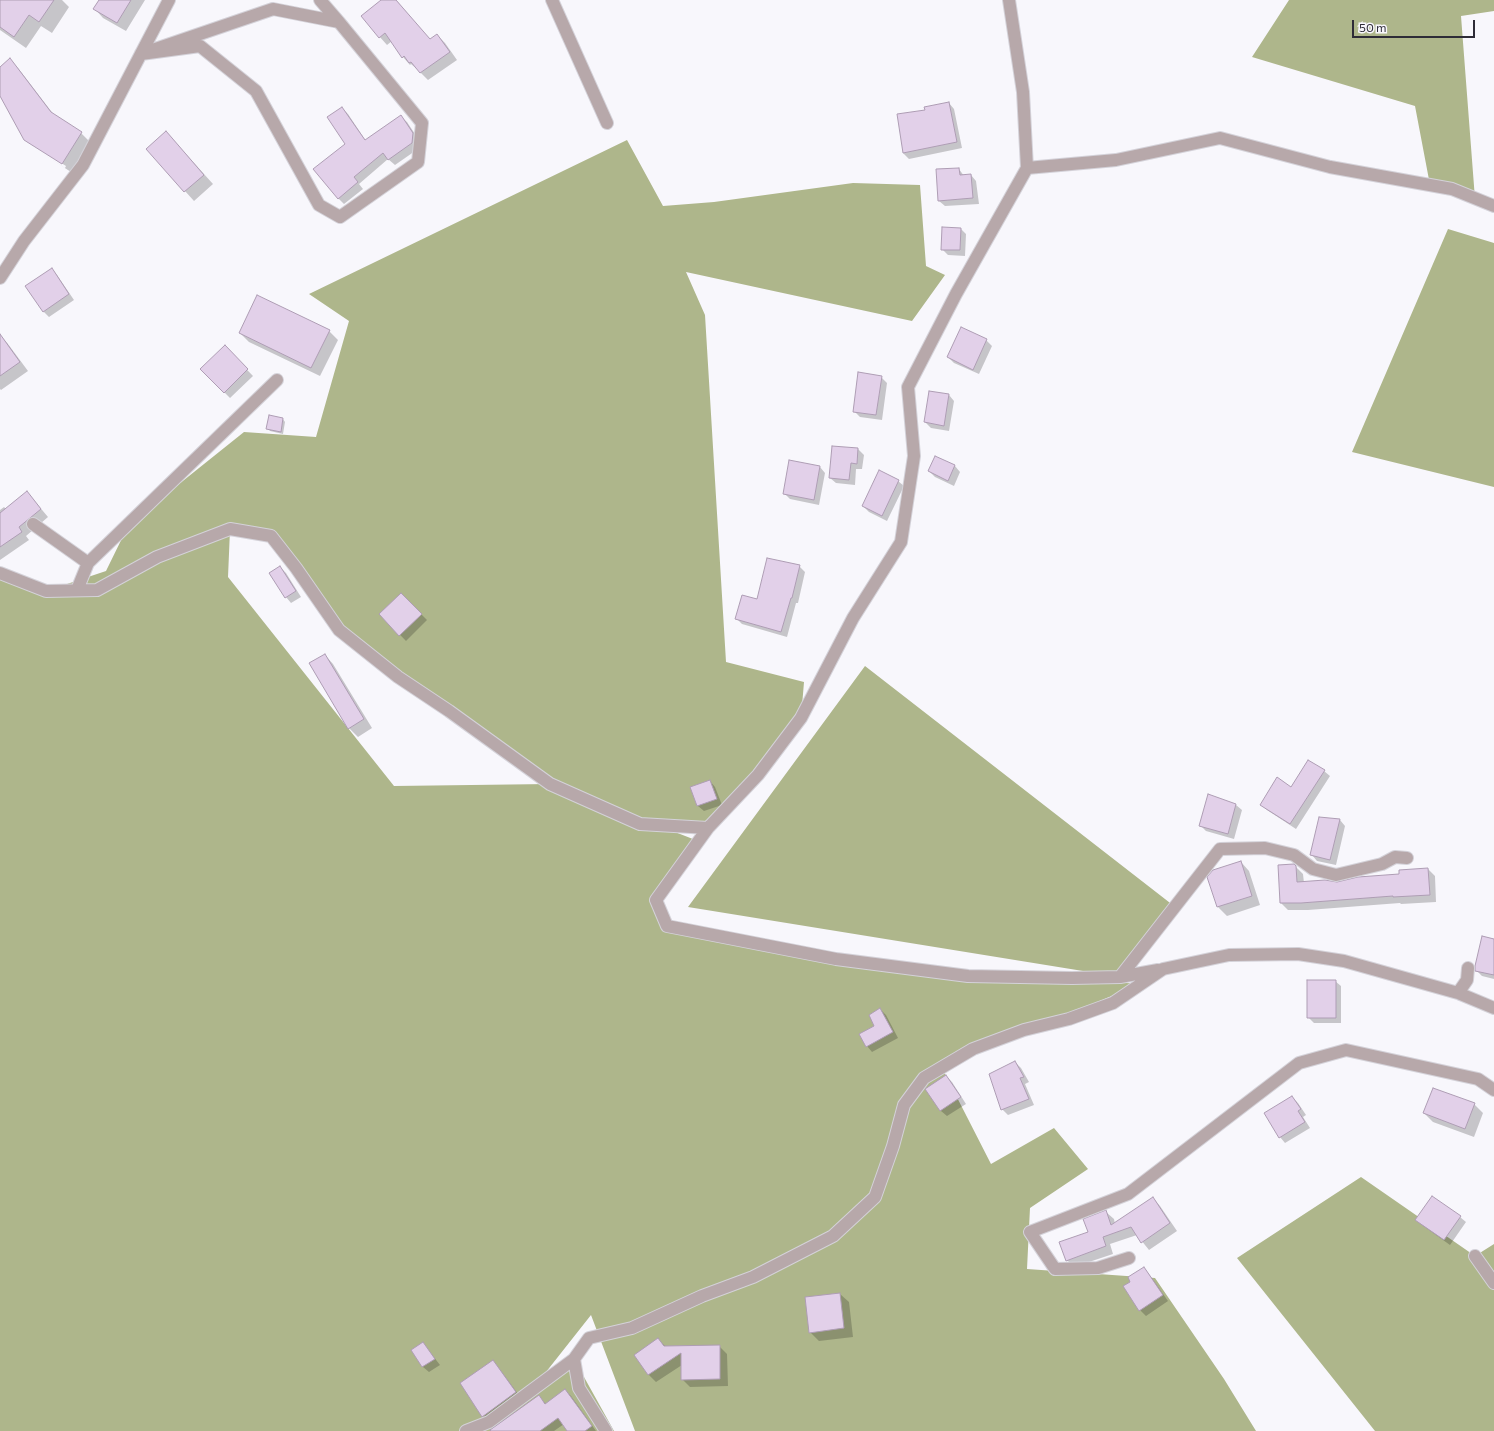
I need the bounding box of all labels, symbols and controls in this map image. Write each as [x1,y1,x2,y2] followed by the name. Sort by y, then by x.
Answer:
[1354,12,1477,38] scale bar
[1359,20,1387,34] text: 50 m

